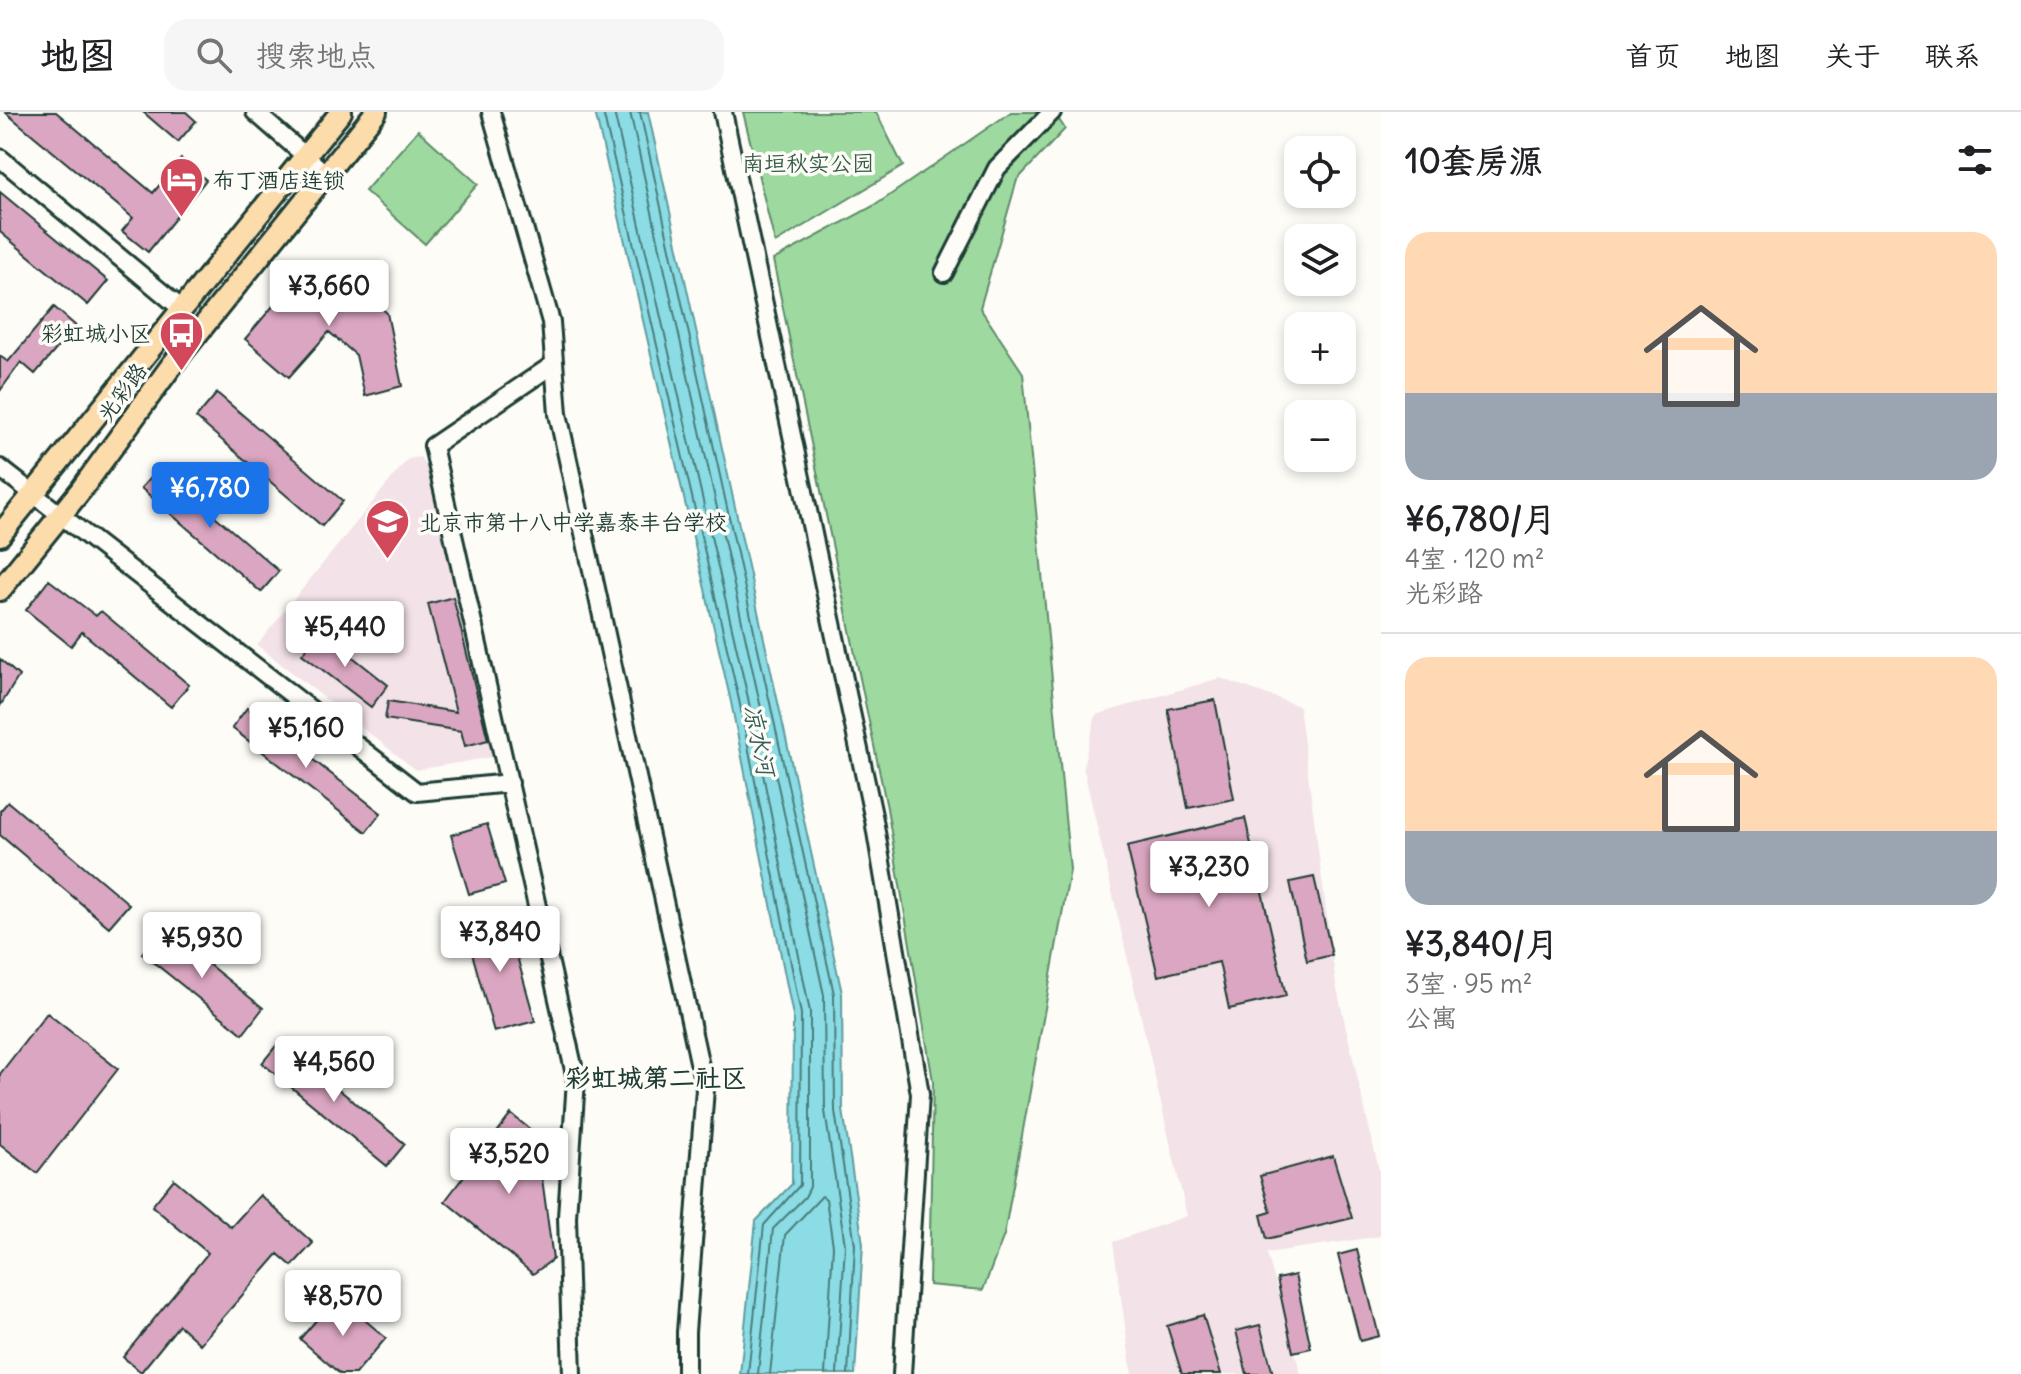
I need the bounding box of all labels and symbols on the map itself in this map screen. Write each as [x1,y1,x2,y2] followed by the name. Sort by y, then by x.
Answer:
[742,149,874,177] park label: 南垣秋实公园
[158,156,206,219] hotel icon: 布丁酒店连锁
[213,166,345,194] place label: 布丁酒店连锁
[264,260,394,328] pin: ¥3,660
[158,309,206,372] bus stop icon: 彩虹城小区
[41,319,151,347] place label: 彩虹城小区
[91,357,153,427] street label: 光彩路
[145,462,275,530] pin: ¥6,780
[364,498,412,561] school or university icon: 北京市第十八中学嘉泰丰台学校
[419,508,727,536] place label: 北京市第十八中学嘉泰丰台学校
[280,601,410,669] pin: ¥5,440
[738,701,783,782] water label: 凉水河
[241,702,371,770] pin: ¥5,160
[1144,841,1274,909] pin: ¥3,230
[435,906,565,974] pin: ¥3,840
[137,912,267,980] pin: ¥5,930
[269,1036,399,1104] pin: ¥4,560
[565,1061,747,1094] district label: 彩虹城第二社区
[444,1128,574,1196] pin: ¥3,520
[278,1270,408,1338] pin: ¥8,570

